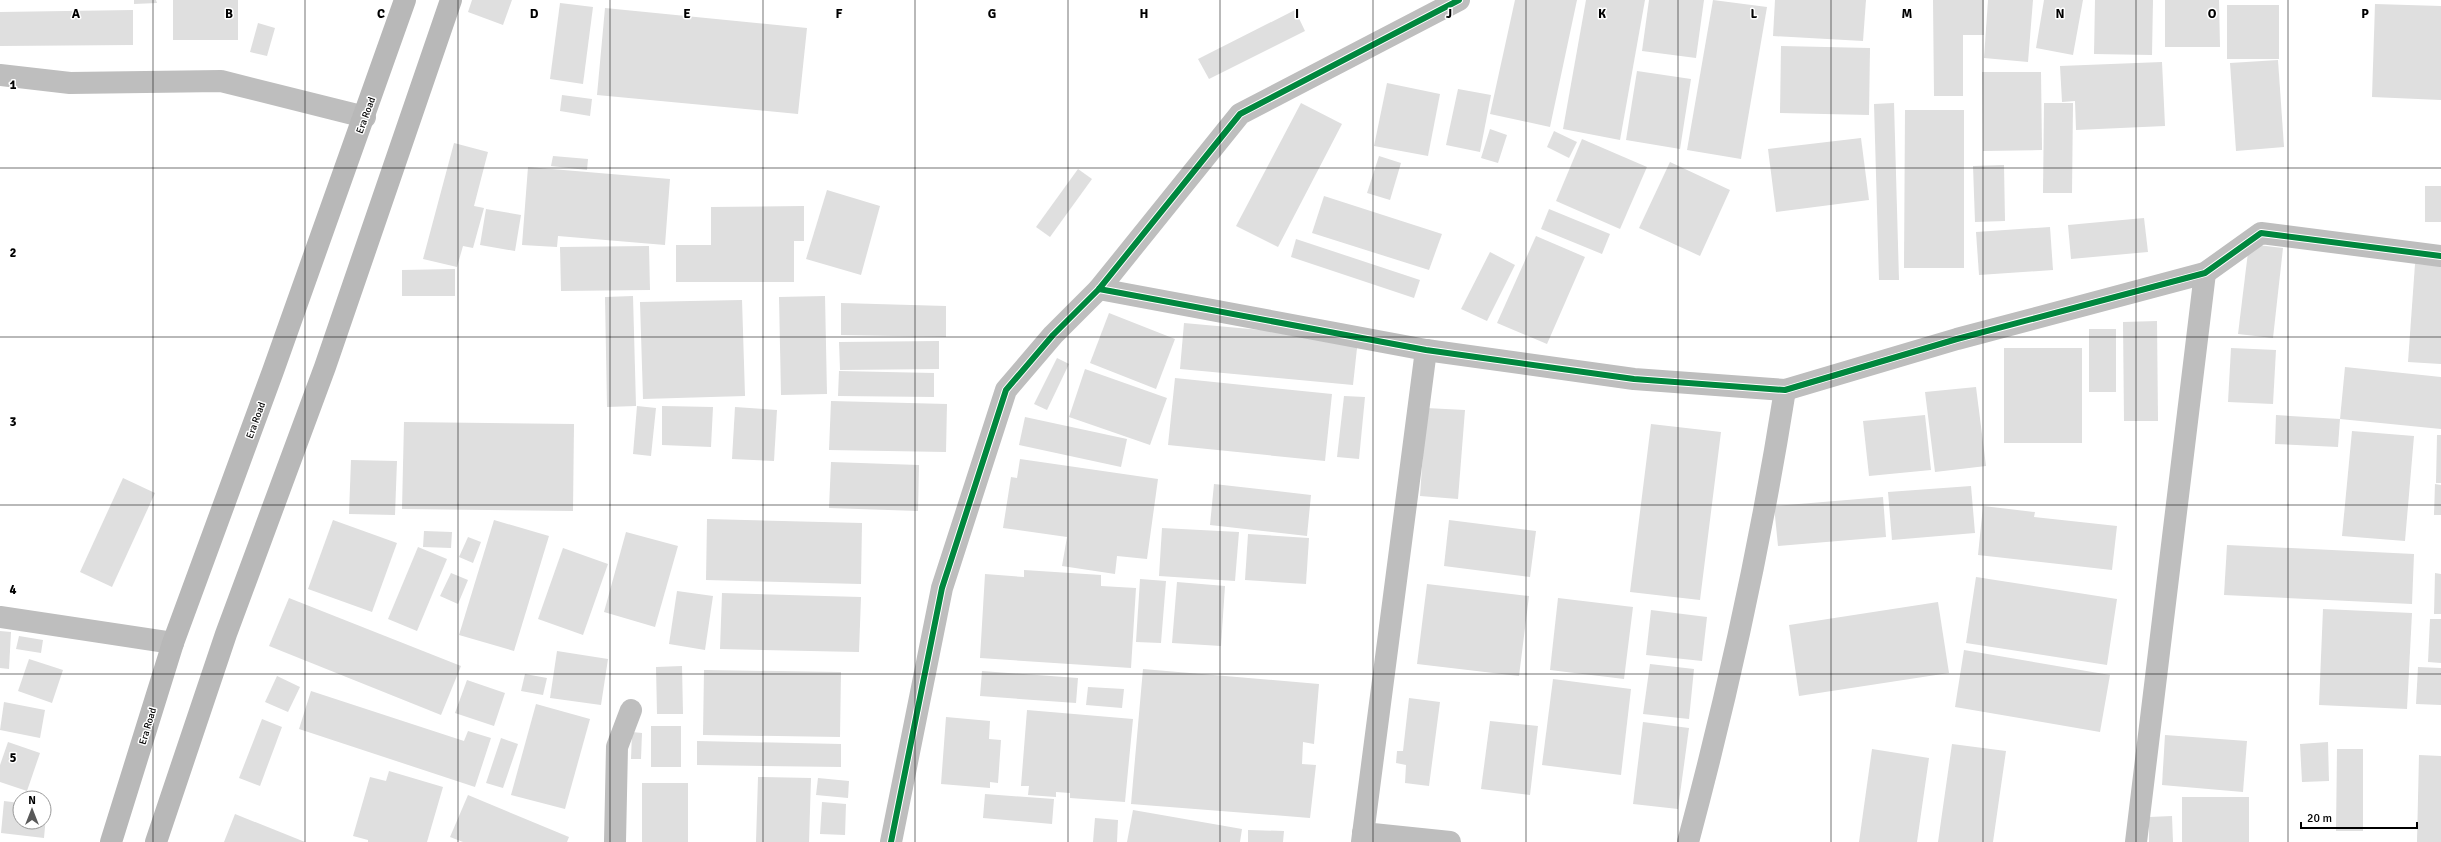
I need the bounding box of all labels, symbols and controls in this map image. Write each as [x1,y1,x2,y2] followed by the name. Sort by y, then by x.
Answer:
[72,6,81,22] text: A
[225,6,233,22] text: B
[377,6,385,22] text: C
[530,6,539,22] text: D
[683,6,691,22] text: E
[836,6,843,22] text: F
[988,6,996,22] text: G
[1140,6,1148,22] text: H
[1295,6,1299,22] text: I
[1446,6,1452,22] text: J
[1598,6,1606,22] text: K
[1751,6,1758,22] text: L
[1902,6,1913,22] text: M
[2055,6,2065,22] text: N
[2208,6,2217,22] text: O
[2361,6,2369,22] text: P
[9,77,17,93] text: 1
[354,95,378,135] street label: Era Road
[9,245,17,261] text: 2
[244,400,268,440] street label: Era Road
[9,414,17,430] text: 3
[9,582,17,598] text: 4
[137,706,159,746] street label: Era Road
[9,750,17,766] text: 5
[12,790,52,830] north arrow
[28,794,36,807] text: N
[2301,804,2417,830] scale bar
[2307,811,2332,826] text: 20 m

